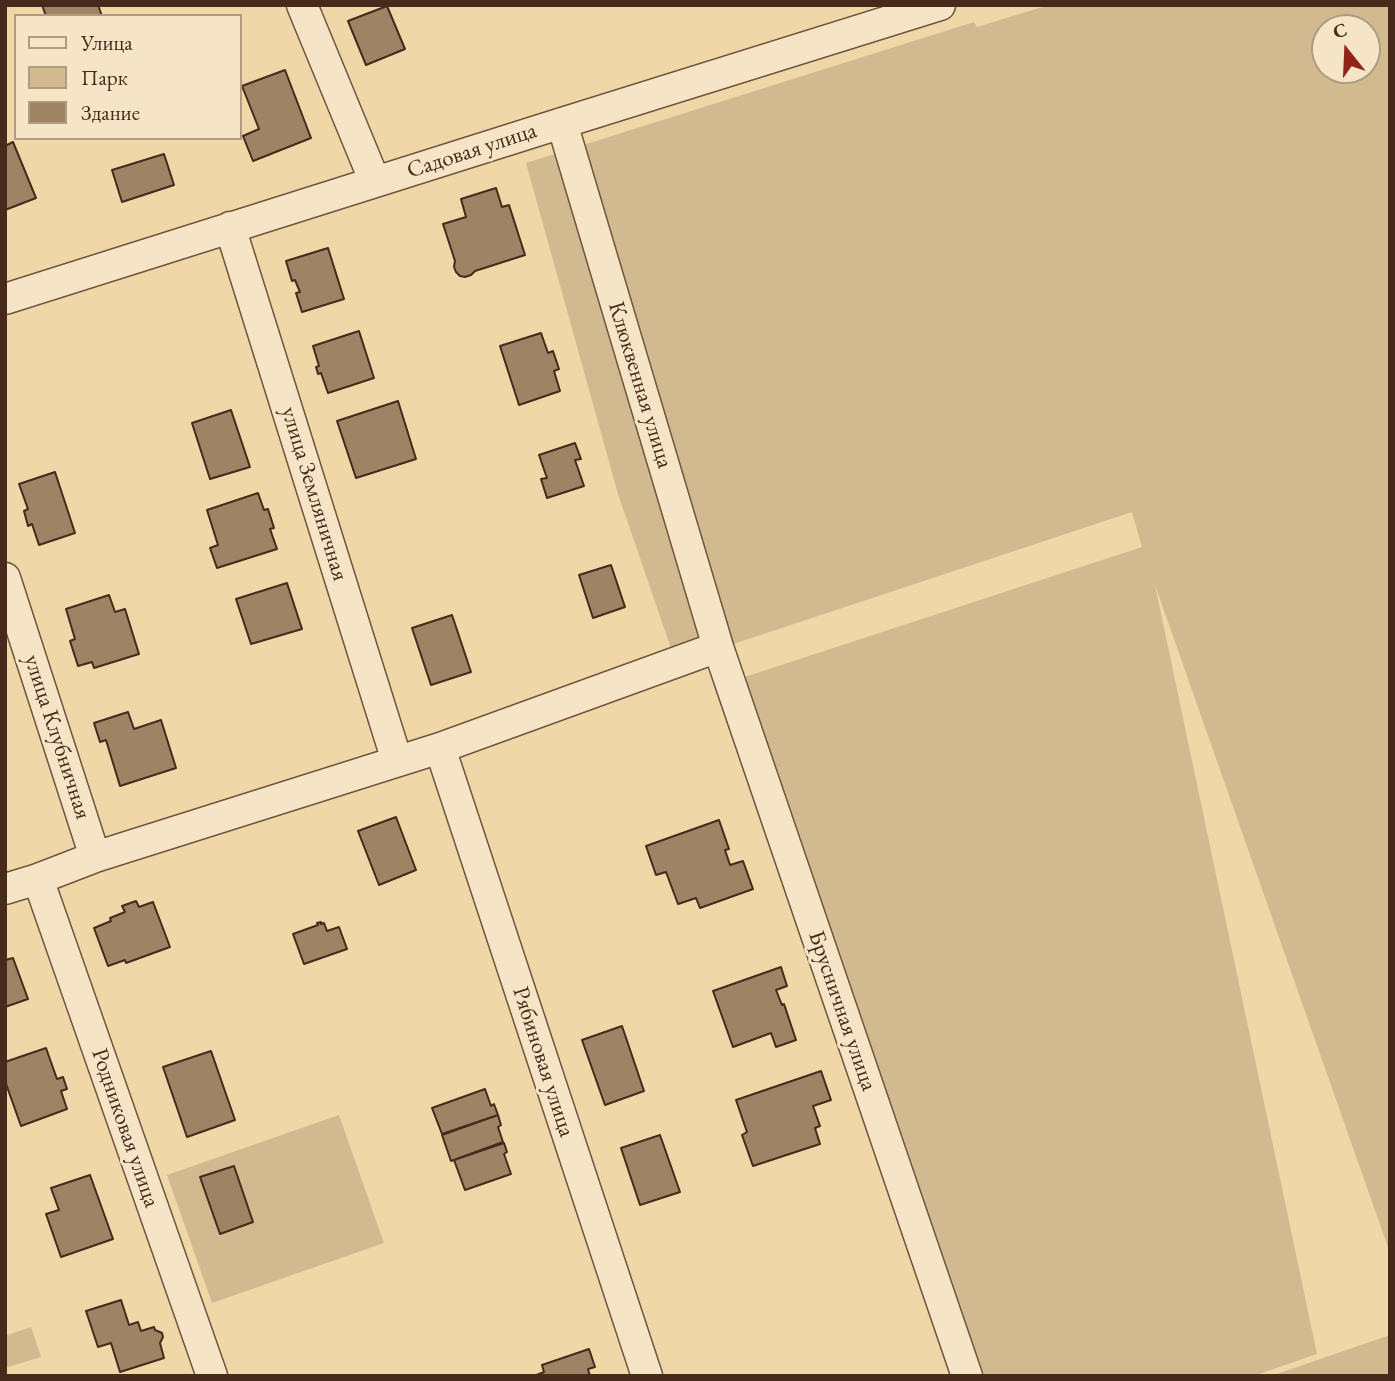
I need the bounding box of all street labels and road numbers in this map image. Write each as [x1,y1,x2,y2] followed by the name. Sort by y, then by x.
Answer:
[404,117,540,185] street label: Садовая улица
[602,298,678,472] street label: Клюквенная улица
[274,404,354,584] street label: улица Земляничная
[17,651,97,823] street label: улица Клубничная
[802,927,882,1095] street label: Брусничная улица
[506,983,580,1141] street label: Рябиновая улица
[85,1045,165,1211] street label: Родниковая улица

